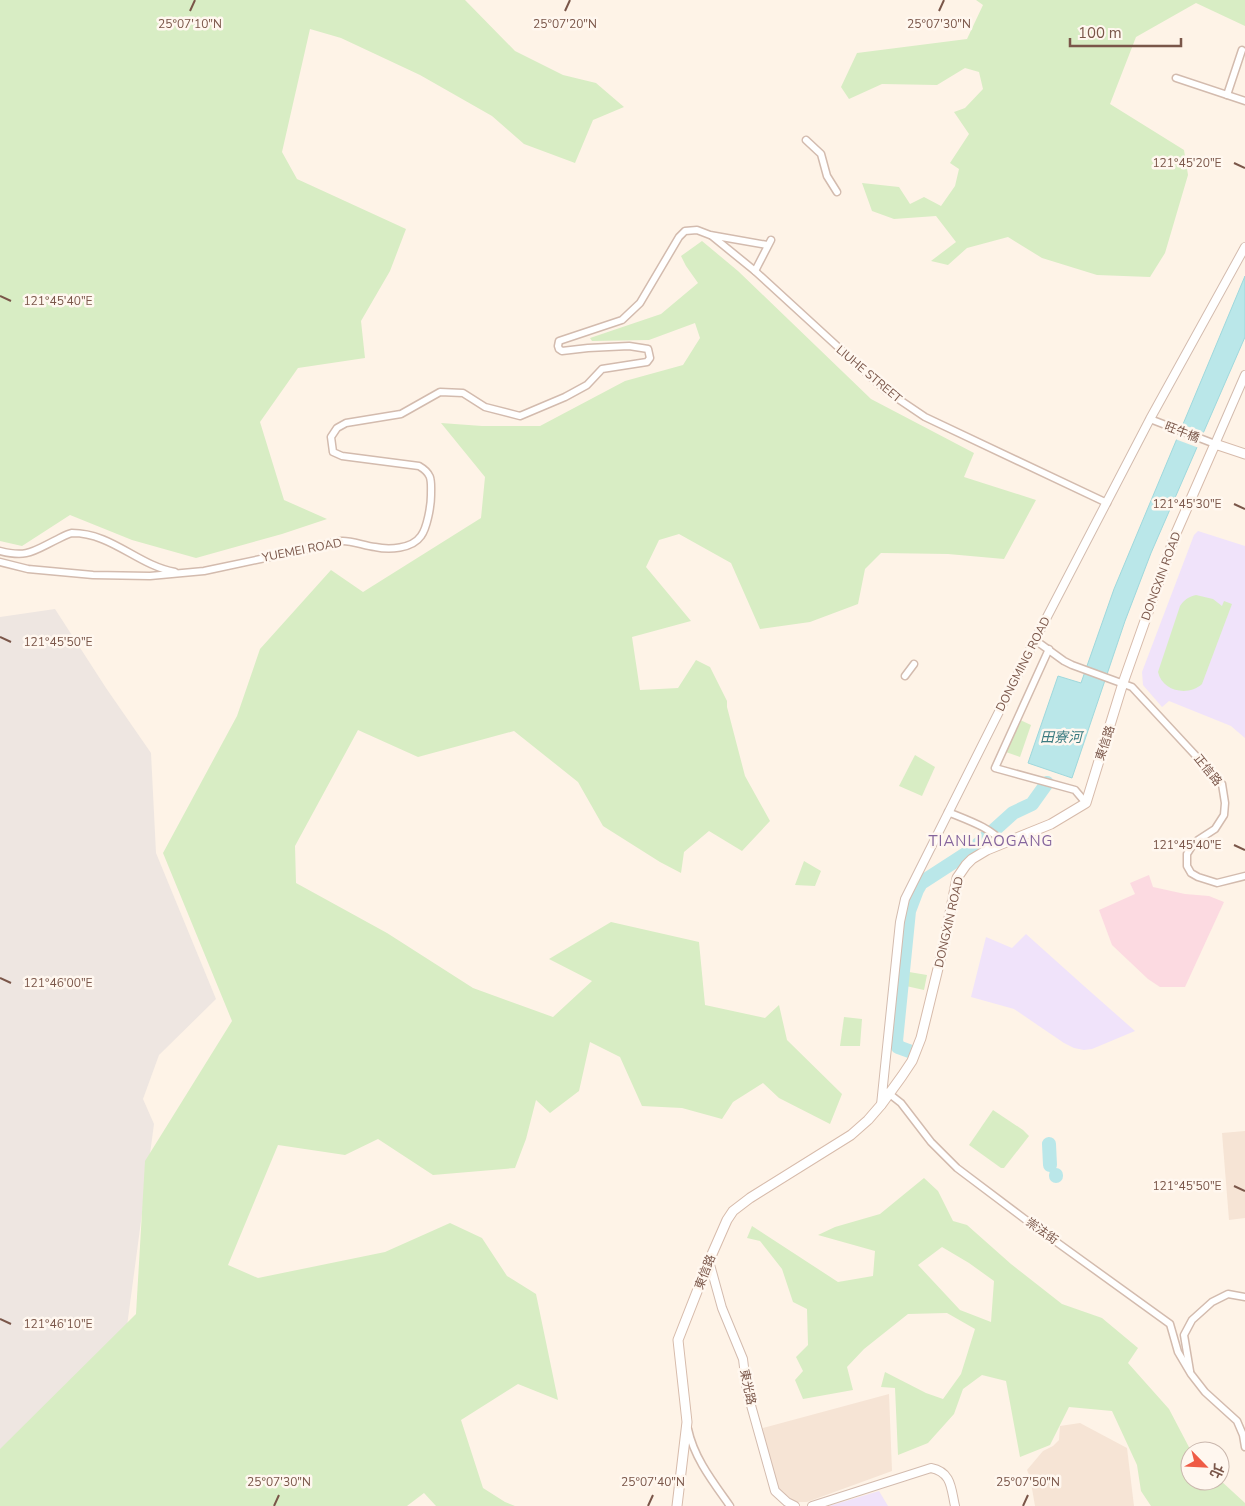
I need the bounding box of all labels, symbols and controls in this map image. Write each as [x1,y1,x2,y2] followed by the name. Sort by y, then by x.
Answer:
[1070,15,1181,47] scale bar
[158,16,222,32] text: 25°07'10"N
[533,16,597,32] text: 25°07'20"N
[907,16,971,32] text: 25°07'30"N
[1078,23,1122,43] text: 100 m
[1152,155,1222,171] text: 121°45'20"E
[23,293,93,309] text: 121°45'40"E
[833,342,906,407] street label: LIUHE STREET
[1162,418,1202,446] street label: 旺牛橋
[1152,496,1222,512] text: 121°45'30"E
[1138,529,1184,623] street label: DONGXIN ROAD
[260,534,343,566] street label: YUEMEI ROAD
[992,614,1054,714] street label: DONGMING ROAD
[23,634,93,650] text: 121°45'50"E
[1092,723,1118,763] street label: 東信路
[1040,728,1085,747] water label: 田寮河
[1190,751,1226,789] street label: 正信路
[929,831,1053,851] district label: TIANLIAOGANG
[1152,837,1222,853] text: 121°45'40"E
[931,875,967,969] street label: DONGXIN ROAD
[23,975,93,991] text: 121°46'00"E
[1152,1178,1222,1194] text: 121°45'50"E
[1023,1214,1061,1248] street label: 崇法街
[691,1252,719,1292] street label: 東信路
[23,1316,93,1332] text: 121°46'10"E
[736,1368,760,1406] street label: 東光路
[1180,1441,1230,1491] north arrow
[1205,1461,1228,1481] text: 北
[247,1474,311,1490] text: 25°07'30"N
[621,1474,685,1490] text: 25°07'40"N
[996,1474,1060,1490] text: 25°07'50"N

